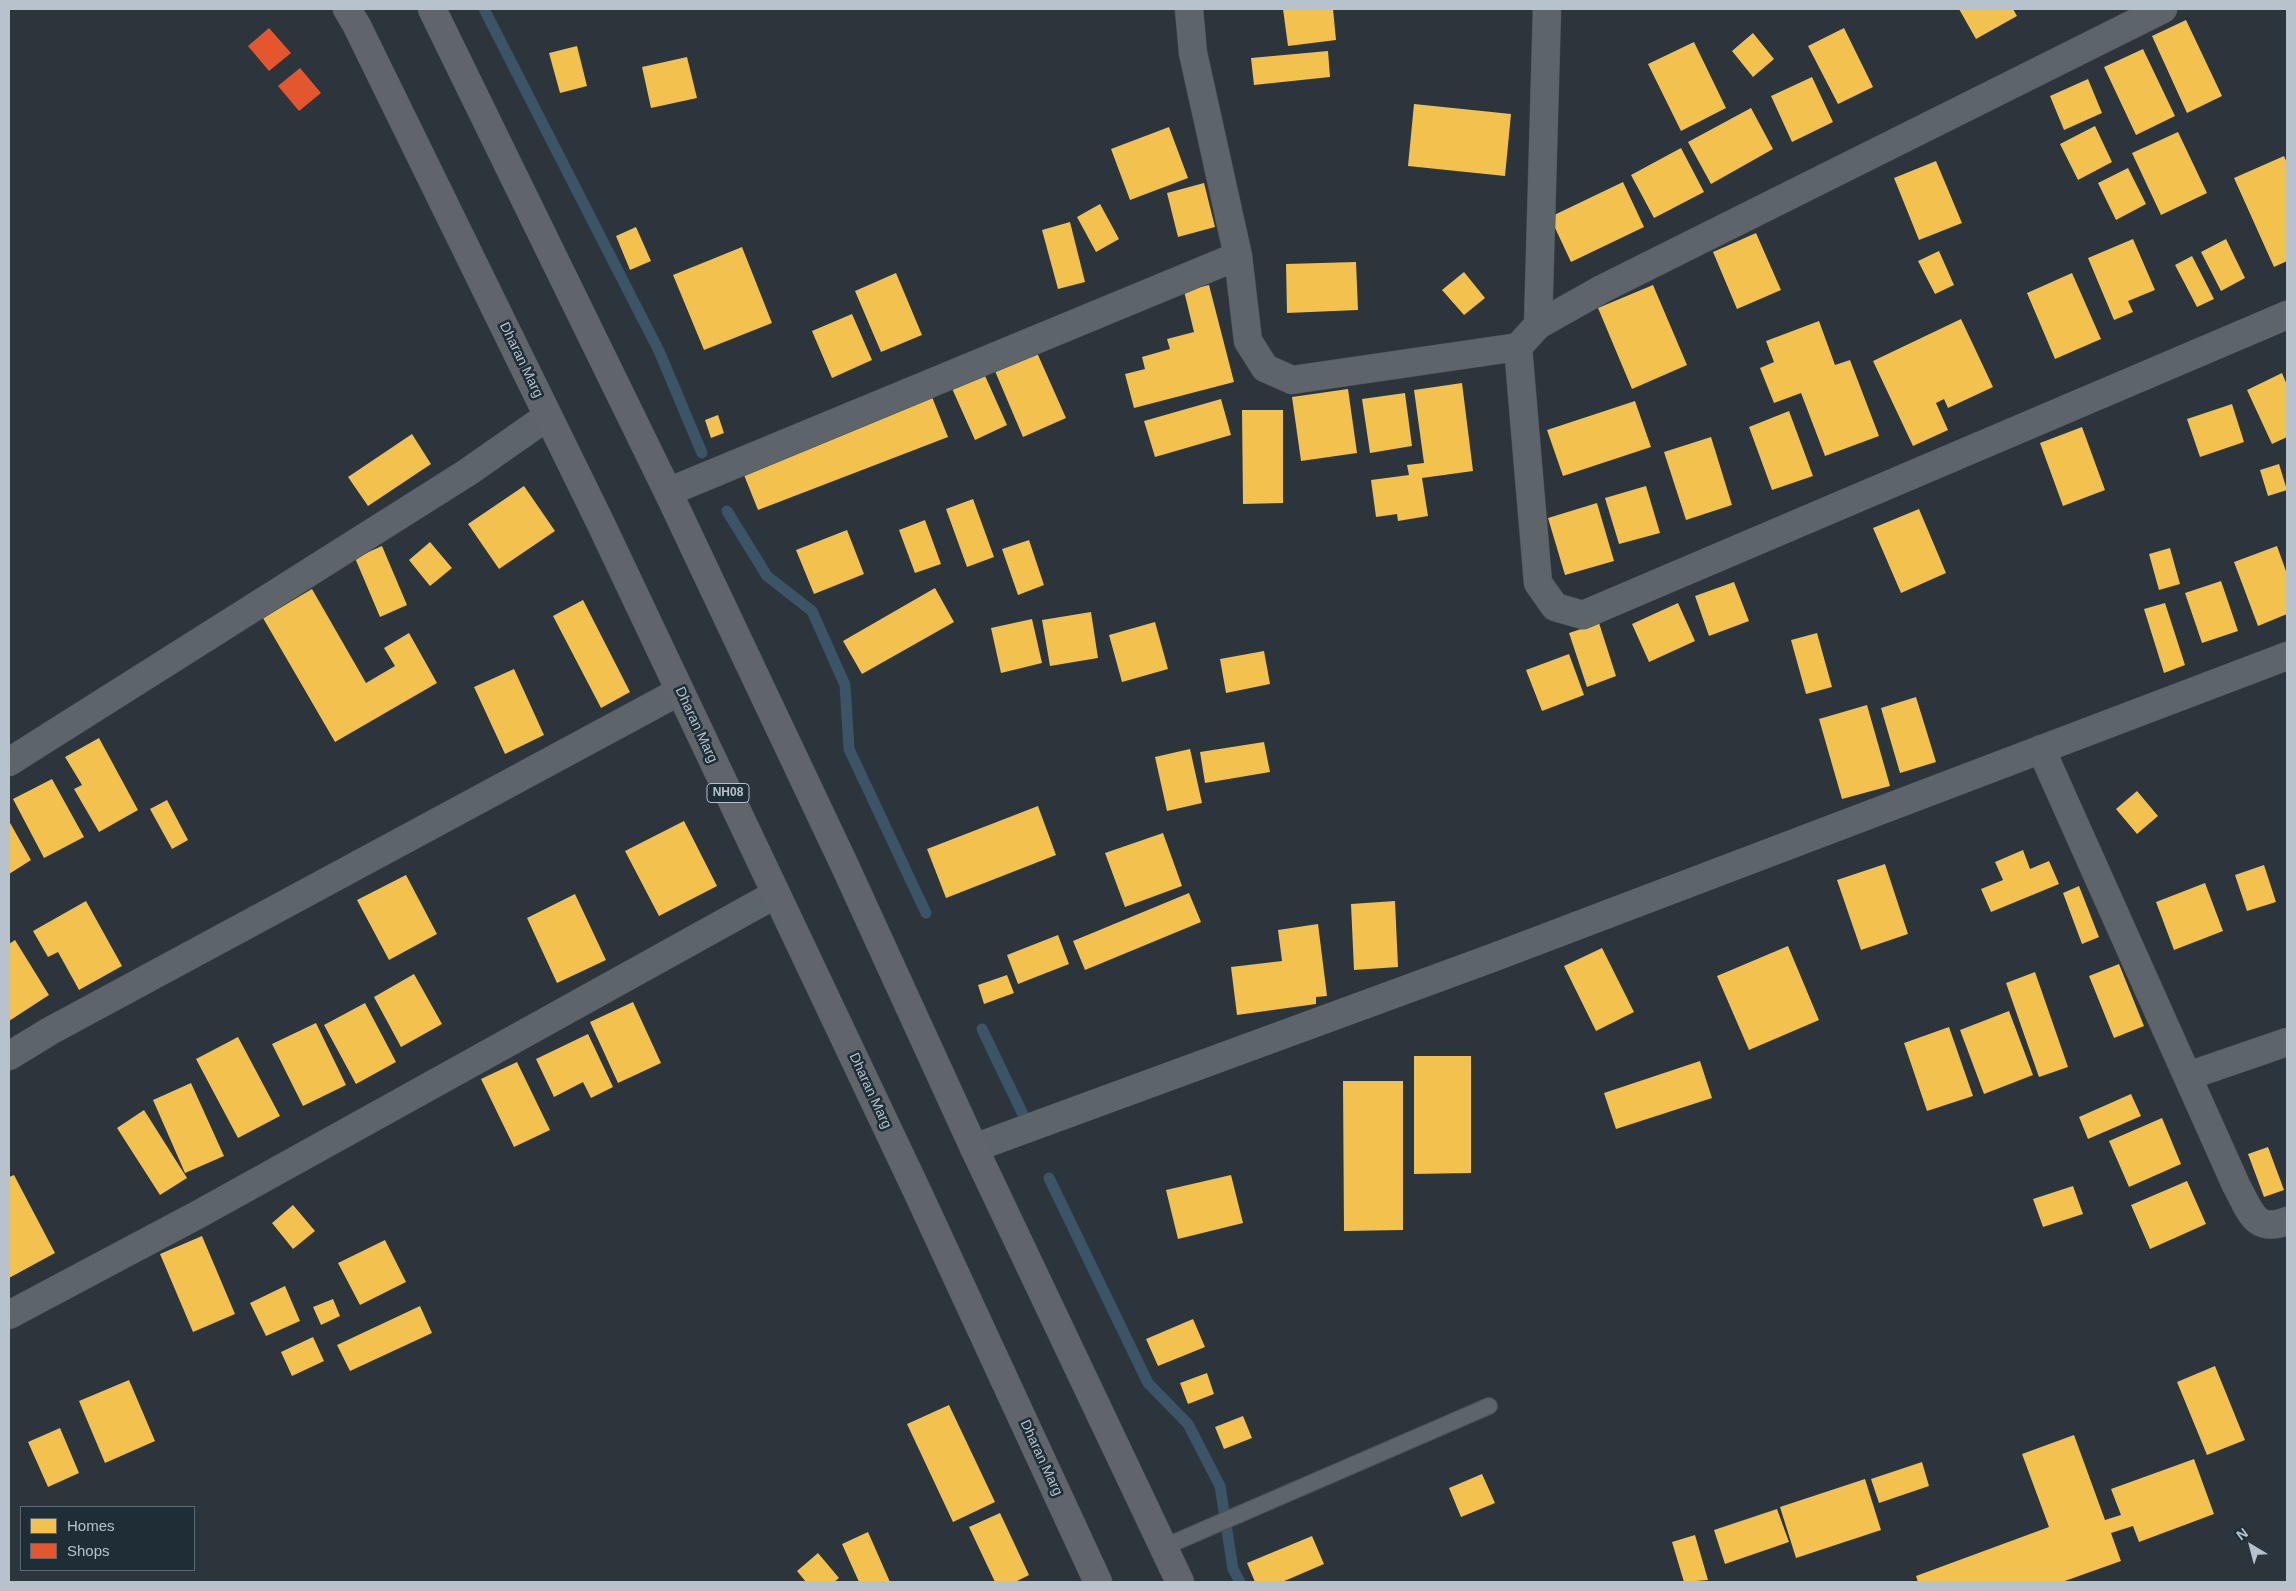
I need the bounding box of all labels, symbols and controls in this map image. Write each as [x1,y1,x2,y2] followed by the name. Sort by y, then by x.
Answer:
[496,320,546,400] street label: Dharan Marg
[671,684,721,766] street label: Dharan Marg
[707,784,749,802] road number: NH08
[845,1050,895,1132] street label: Dharan Marg
[1016,1417,1066,1499] street label: Dharan Marg
[20,1506,195,1571] legend
[67,1517,115,1534] text: Homes
[2226,1521,2276,1571] north arrow
[2233,1525,2251,1543] text: N
[67,1542,110,1559] text: Shops

